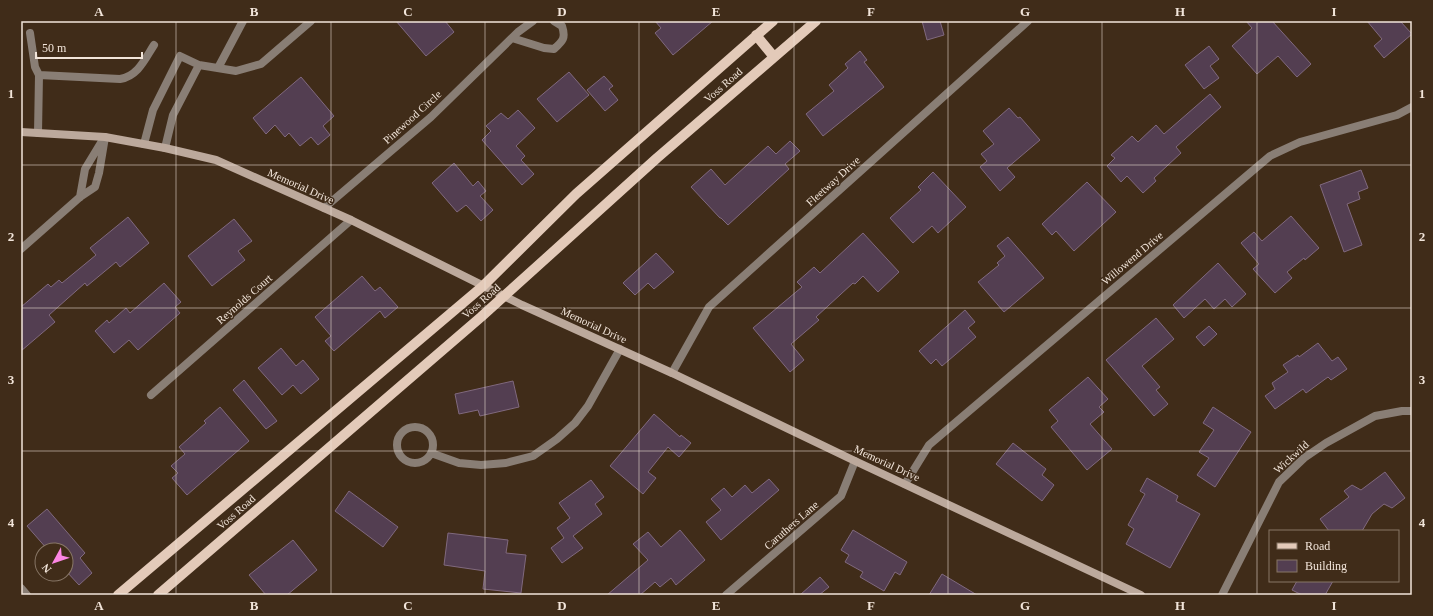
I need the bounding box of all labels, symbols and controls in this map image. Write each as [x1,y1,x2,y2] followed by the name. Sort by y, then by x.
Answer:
[94,4,104,19] text: A
[250,4,259,19] text: B
[403,4,413,19] text: C
[557,4,567,19] text: D
[712,4,720,19] text: E
[867,4,875,19] text: F
[1020,4,1030,19] text: G
[1175,4,1185,19] text: H
[1331,4,1337,19] text: I
[36,34,142,60] scale bar
[42,41,67,55] text: 50 m
[701,65,745,105] street label: Voss Road
[8,86,14,101] text: 1
[1419,86,1425,101] text: 1
[381,88,443,146] street label: Pinewood Circle
[804,154,862,208] street label: Fleetway Drive
[266,166,336,206] street label: Memorial Drive
[8,229,14,244] text: 2
[1099,229,1165,287] street label: Willowend Drive
[1419,229,1425,244] text: 2
[214,272,274,326] street label: Reynolds Court
[459,281,503,321] street label: Voss Road
[559,305,629,346] street label: Memorial Drive
[8,372,15,387] text: 3
[1419,372,1426,387] text: 3
[1271,438,1311,476] street label: Wickwild
[852,443,922,484] street label: Memorial Drive
[214,492,258,532] street label: Voss Road
[762,498,820,552] street label: Caruthers Lane
[8,515,15,530] text: 4
[1419,515,1426,530] text: 4
[1269,530,1399,582] legend
[1305,539,1330,553] text: Road
[34,542,74,582] north arrow
[1305,559,1347,573] text: Building
[39,561,53,575] text: N
[94,598,104,613] text: A
[250,598,259,613] text: B
[403,598,413,613] text: C
[557,598,567,613] text: D
[712,598,720,613] text: E
[867,598,875,613] text: F
[1020,598,1030,613] text: G
[1175,598,1185,613] text: H
[1331,598,1337,613] text: I

